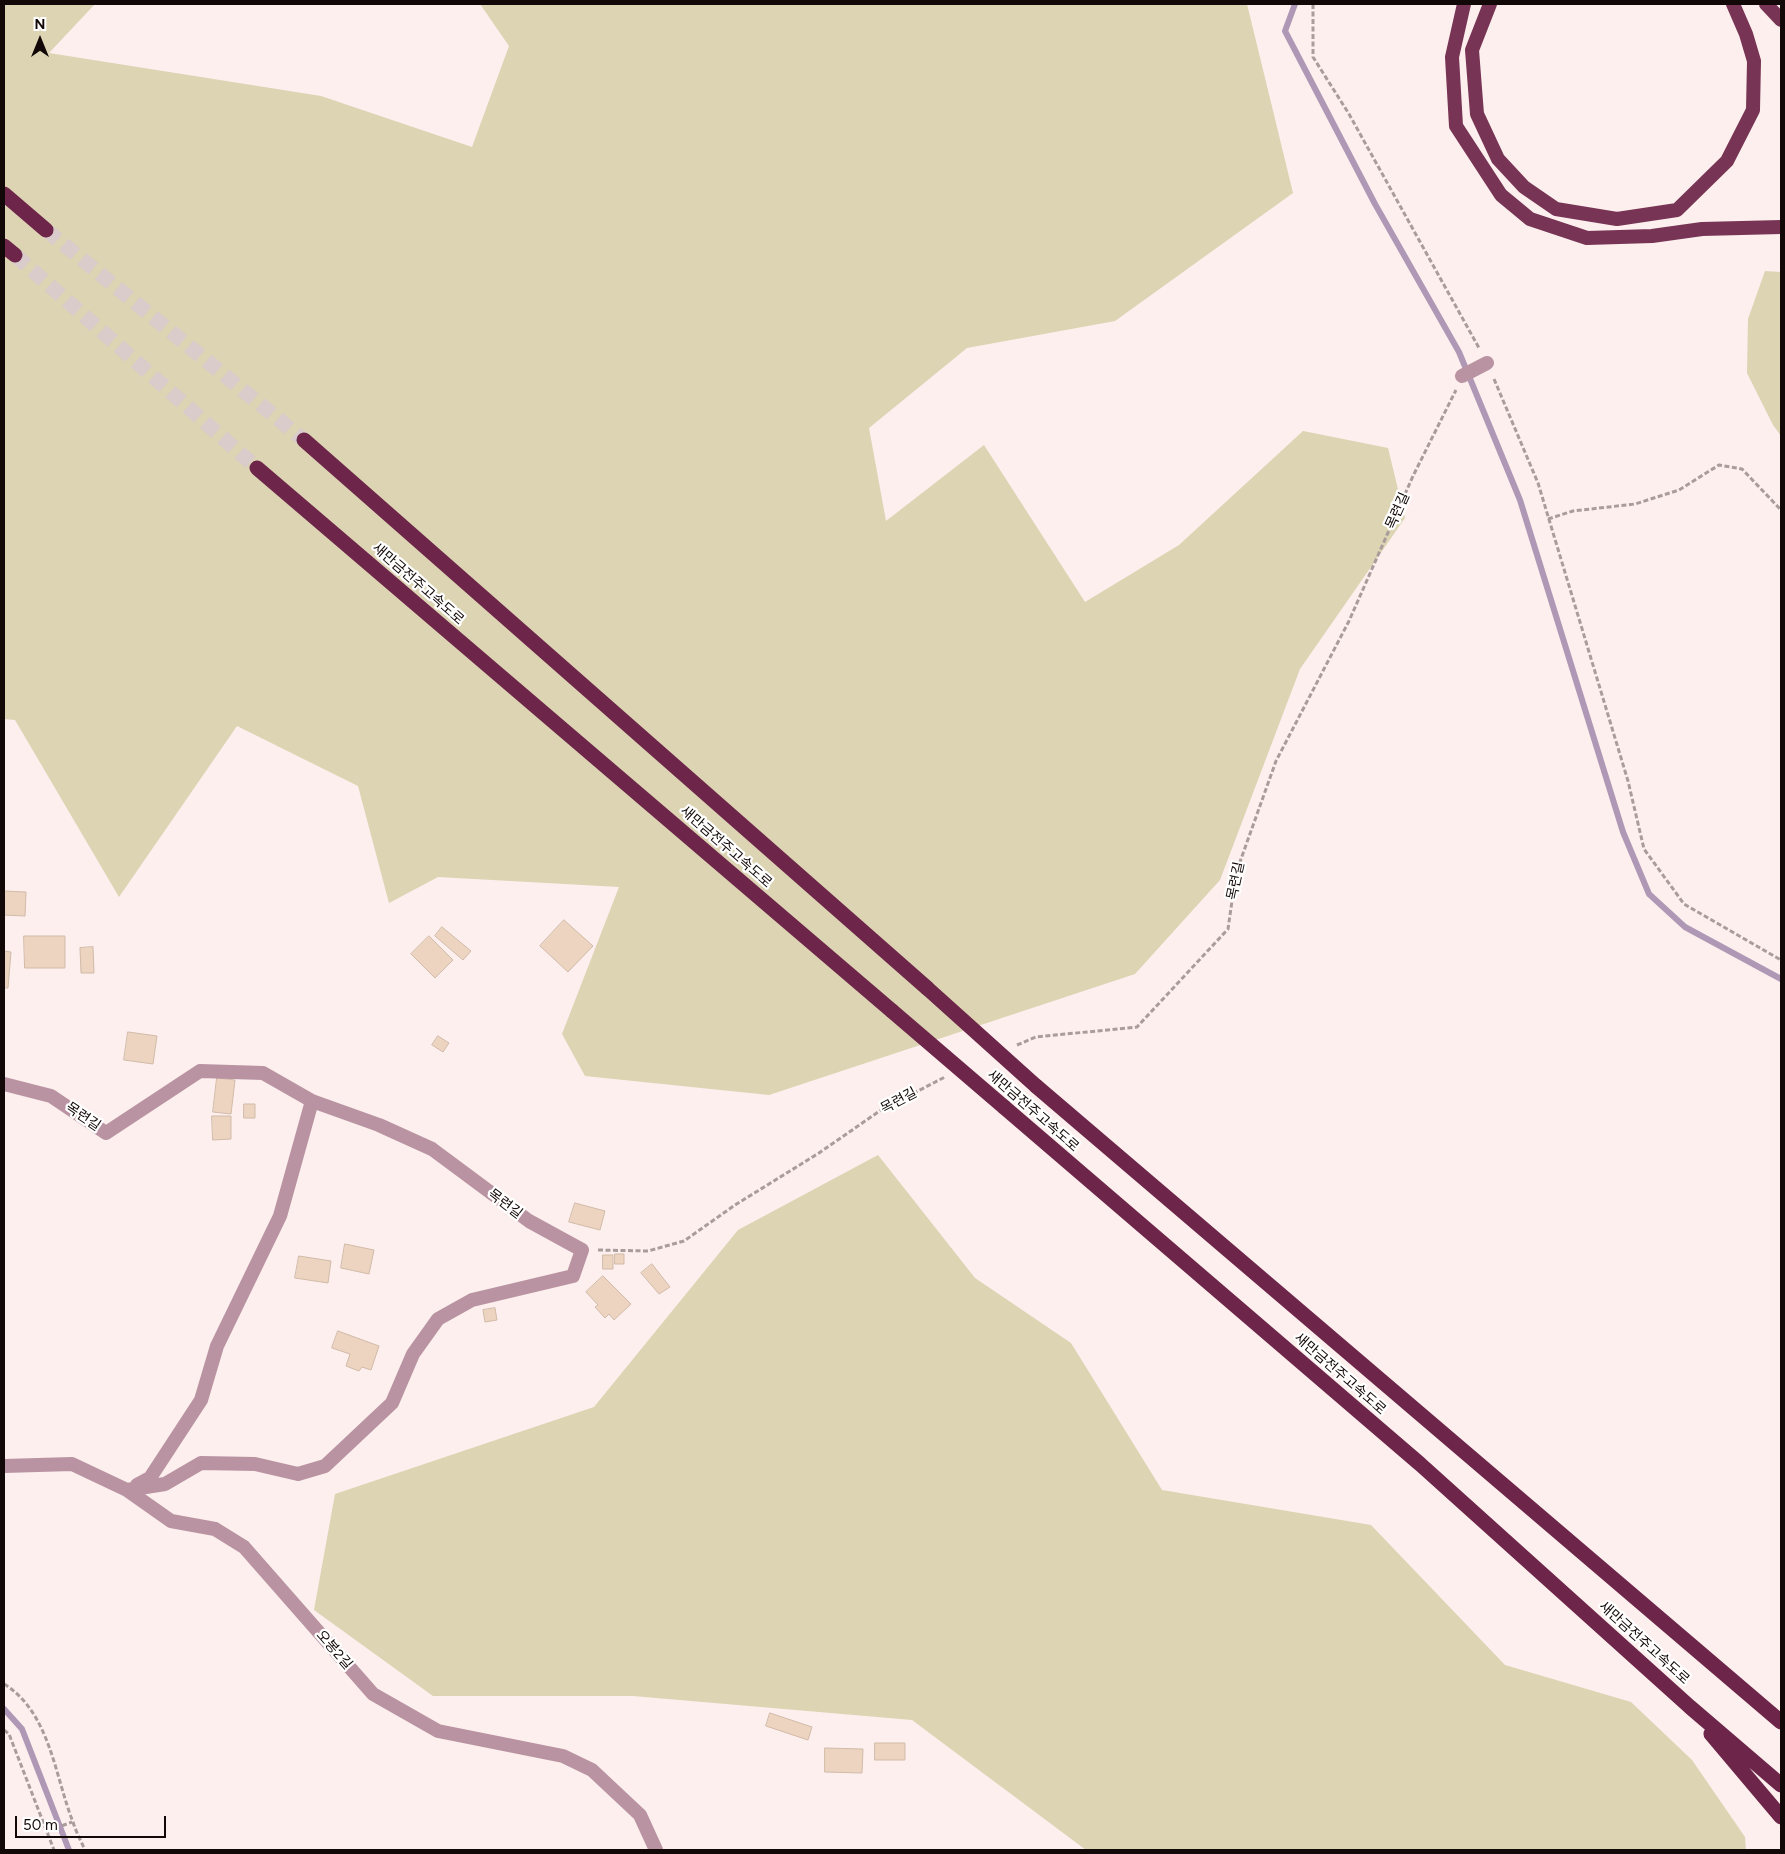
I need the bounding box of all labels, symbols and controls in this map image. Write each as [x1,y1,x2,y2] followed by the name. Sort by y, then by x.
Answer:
[15,15,65,65] north arrow
[35,16,45,33] text: N
[1382,490,1414,532] street label: 목련길
[369,540,467,628] street label: 새만금전주고속도로
[677,803,775,891] street label: 새만금전주고속도로
[1224,860,1248,902] street label: 목련길
[984,1067,1082,1155] street label: 새만금전주고속도로
[878,1085,920,1117] street label: 목련길
[62,1099,104,1135] street label: 목련길
[485,1186,525,1222] street label: 목련길
[1291,1330,1389,1418] street label: 새만금전주고속도로
[1595,1598,1693,1688] street label: 새만금전주고속도로
[312,1627,356,1673] street label: 오봉2길
[18,1806,169,1838] scale bar
[23,1816,58,1834] text: 50 m

